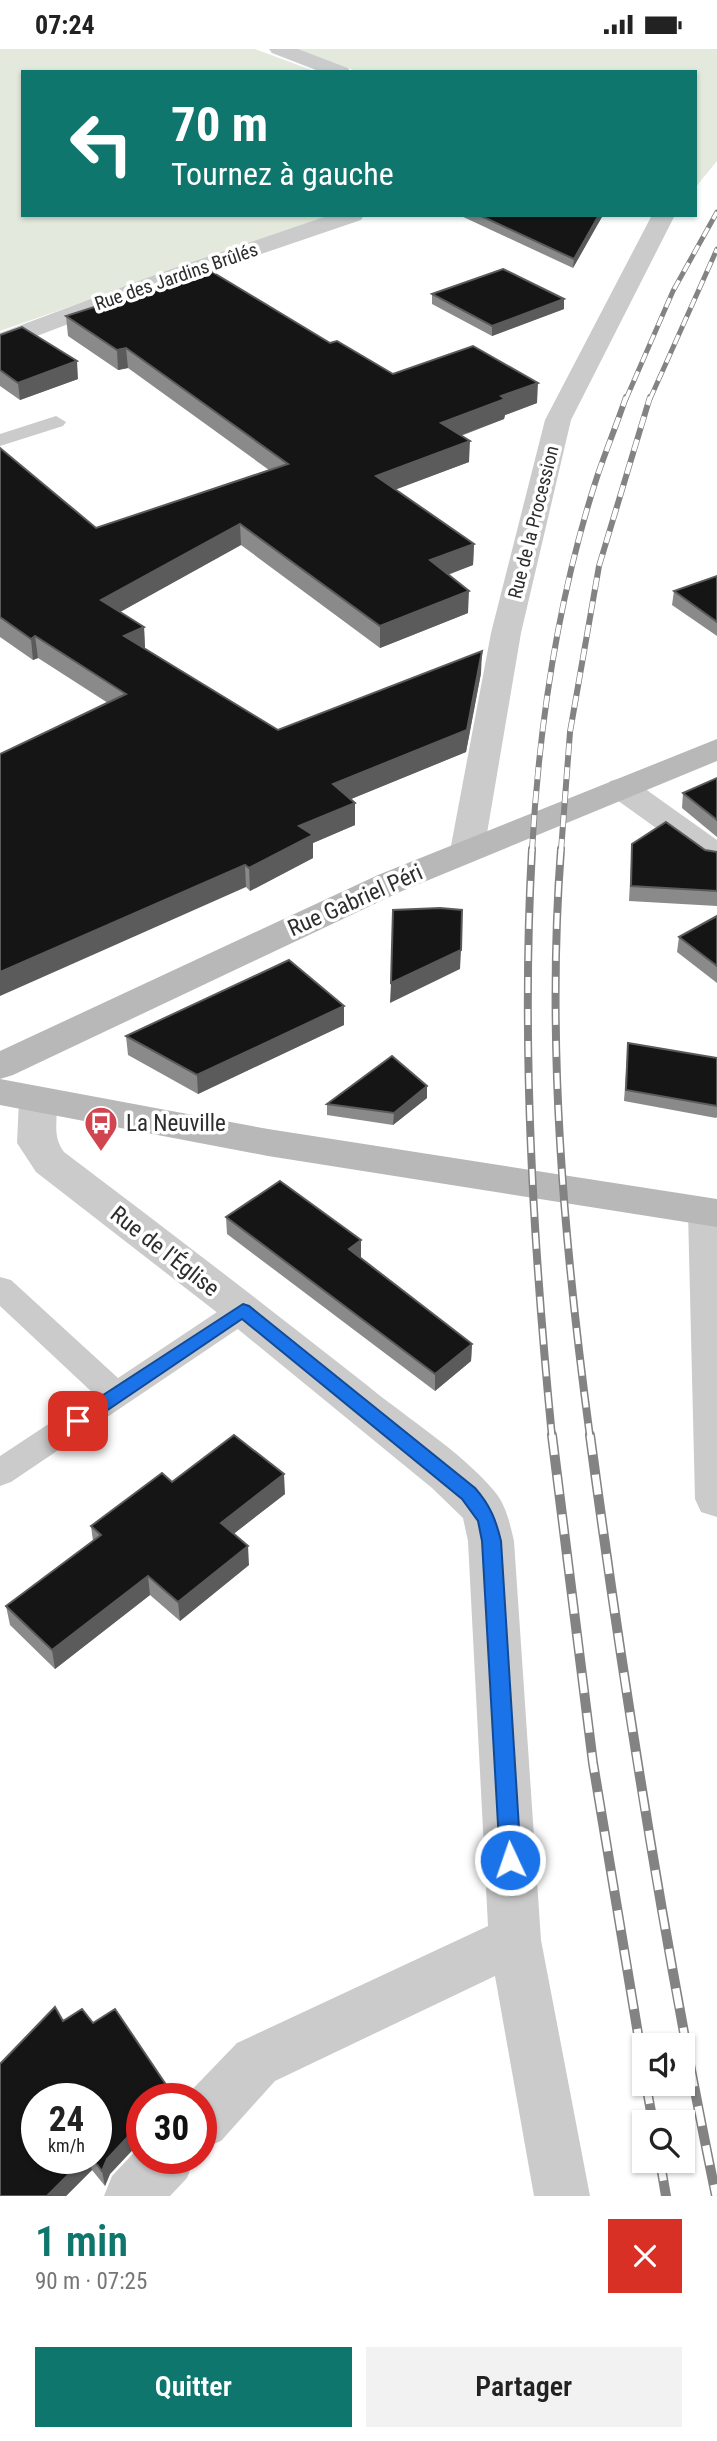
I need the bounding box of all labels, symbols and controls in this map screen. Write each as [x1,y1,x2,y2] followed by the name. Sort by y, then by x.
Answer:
[35,10,95,40] text: 07:24
[171,96,268,153] text: 70 m
[56,98,147,189] icon: left
[171,155,394,193] text: Tournez à gauche
[92,238,261,315] street label: Rue des Jardins Brûlés
[503,443,564,601] street label: Rue de la Procession
[284,859,427,942] street label: Rue Gabriel Péri
[82,1104,120,1153] bus stop icon: La Neuville
[126,1110,226,1137] place label: La Neuville
[105,1200,225,1302] street label: Rue de l'Église
[48,1391,108,1451] pin
[59,1402,97,1440] icon: arrive
[473,1823,547,1897] position arrow
[632,2033,695,2173] map controls
[632,2033,695,2096] button: sound
[126,2083,217,2174] speed limit sign: 30
[49,2099,84,2140] text: 24
[632,2110,695,2173] button: search
[48,2135,85,2156] text: km/h
[35,2217,128,2266] text: 1 min
[608,2219,682,2293] button: close
[35,2268,147,2295] text: 90 m · 07:25
[35,2347,352,2427] button: Quitter
[366,2347,682,2427] button: Partager

